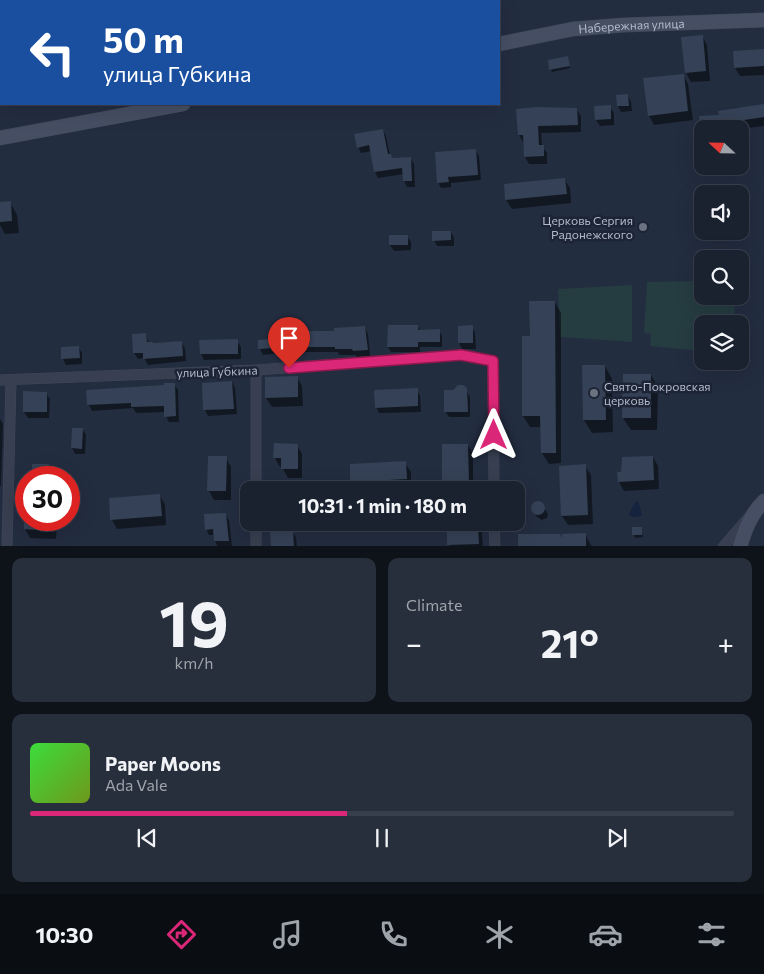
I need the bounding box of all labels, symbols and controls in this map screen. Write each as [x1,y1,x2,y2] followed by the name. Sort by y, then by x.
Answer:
[578,16,685,36] street label: Набережная улица
[103,17,184,60] text: 50 m
[20,20,85,85] icon: left
[103,60,251,87] text: улица Губкина
[694,120,749,175] north arrow
[694,120,749,370] map controls
[694,185,749,240] button: sound
[542,213,633,241] place label: Церковь Сергия Радонежского
[637,221,649,233] marker: Церковь Сергия Радонежского
[694,250,749,305] button: search
[694,315,749,370] button: layers
[268,317,310,368] pin
[275,324,303,352] icon: arrive
[176,363,258,379] street label: улица Губкина
[604,379,711,407] place label: Свято-Покровская церковь
[588,387,600,399] marker: Свято-Покровская церковь
[467,408,519,460] position arrow
[15,466,80,531] speed limit sign: 30
[298,494,467,517] text: 10:31 · 1 min · 180 m
[159,581,229,660] text: 19
[406,595,462,614] text: Climate
[541,619,599,666] text: 21°
[406,626,422,660] text: −
[718,626,734,660] text: +
[175,653,213,672] text: km/h
[105,752,221,775] text: Paper Moons
[105,775,167,794] text: Ada Vale
[133,824,161,852] icon: previous
[368,824,396,852] icon: pause
[603,824,631,852] icon: next
[164,917,199,952] icon: directions
[270,917,305,952] icon: music
[376,917,411,952] icon: phone
[482,917,517,952] icon: climate
[588,917,623,952] icon: car
[694,917,729,952] icon: filters
[35,921,93,948] text: 10:30

